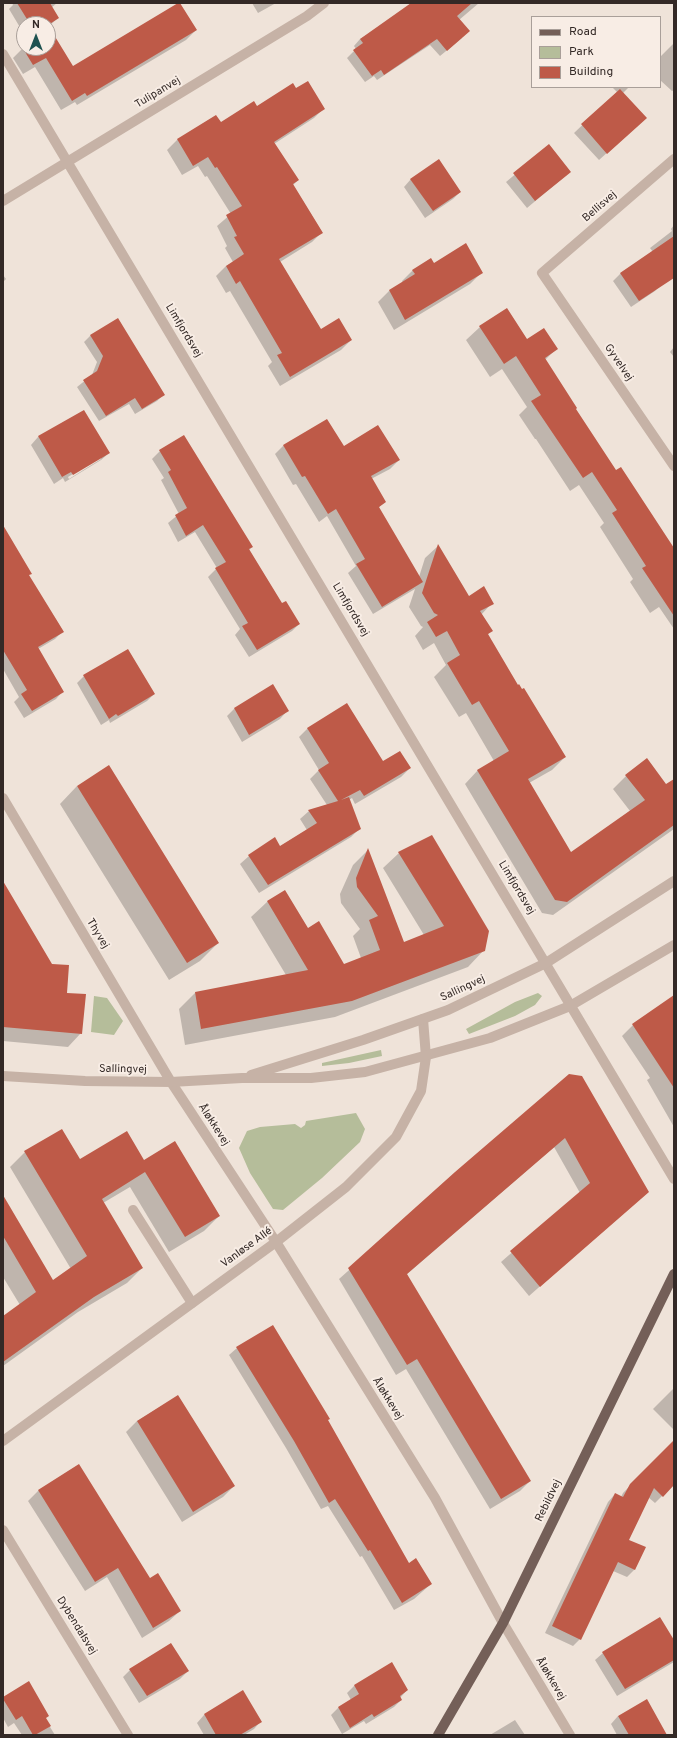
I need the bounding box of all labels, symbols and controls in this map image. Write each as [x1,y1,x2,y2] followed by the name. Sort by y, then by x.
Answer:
[16,16,56,56] north arrow
[531,16,661,88] legend
[32,18,40,32] text: N
[569,24,597,40] text: Road
[569,44,594,60] text: Park
[569,64,613,80] text: Building
[133,74,183,112] street label: Tulipanvej
[580,189,620,225] street label: Bellisvej
[162,302,204,360] street label: Limfjordsvej
[601,342,635,384] street label: Gyvelvej
[329,581,371,639] street label: Limfjordsvej
[495,859,537,917] street label: Limfjordsvej
[83,916,111,952] street label: Thyvej
[439,973,487,1005] street label: Sallingvej
[99,1063,147,1077] street label: Sallingvej
[194,1101,232,1149] street label: Åløkkevej
[219,1225,275,1271] street label: Vanløse Allé
[369,1375,405,1423] street label: Åløkkevej
[533,1478,565,1524] street label: Rebildvej
[53,1594,99,1658] street label: Dybendalsvej
[532,1655,568,1703] street label: Åløkkevej

